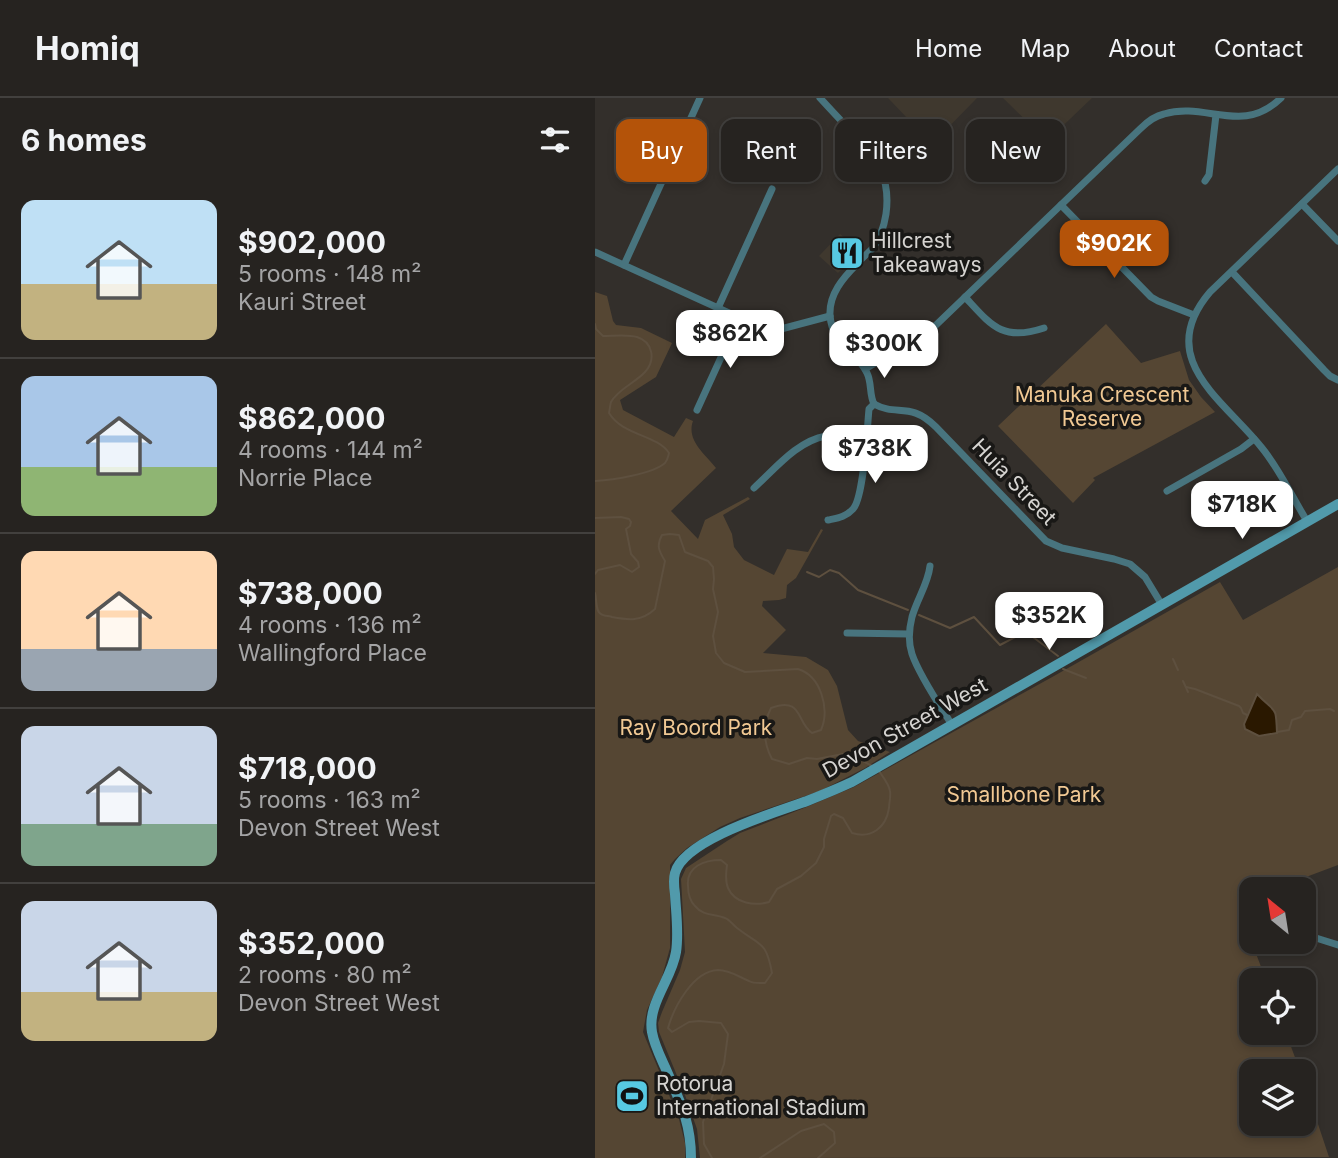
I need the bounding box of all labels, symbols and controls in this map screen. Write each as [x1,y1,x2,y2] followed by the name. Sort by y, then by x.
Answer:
[35,28,140,68] text: Homiq
[915,34,982,63] text: Home
[1020,34,1070,63] text: Map
[1108,34,1176,63] text: About
[1214,34,1303,63] text: Contact
[616,119,707,182] chip: Buy
[721,119,821,182] chip: Rent
[835,119,952,182] chip: Filters
[966,119,1065,182] chip: New
[536,121,574,159] icon: filters
[21,122,147,158] text: 6 homes
[1065,220,1163,280] pin: $902K
[238,224,386,260] text: $902,000
[77,228,161,312] icon: home
[871,228,982,277] place label: Hillcrest Takeaways
[1076,229,1152,257] text: $902K
[828,234,866,272] restaurant icon: Hillcrest Takeaways
[238,260,421,288] text: 5 rooms · 148 m²
[238,288,366,316] text: Kauri Street
[681,310,779,370] pin: $862K
[692,319,768,347] text: $862K
[835,320,933,380] pin: $300K
[845,329,923,357] text: $300K
[1015,382,1189,431] park label: Manuka Crescent Reserve
[238,400,385,436] text: $862,000
[77,404,161,488] icon: home
[826,426,924,485] pin: $738K
[967,433,1062,530] street label: Huia Street
[838,434,912,462] text: $738K
[238,436,423,464] text: 4 rooms · 144 m²
[238,464,372,492] text: Norrie Place
[1193,482,1291,541] pin: $718K
[1207,490,1277,518] text: $718K
[238,575,383,611] text: $738,000
[77,579,161,663] icon: home
[1000,592,1098,652] pin: $352K
[1011,601,1087,629] text: $352K
[238,611,422,639] text: 4 rooms · 136 m²
[238,639,427,667] text: Wallingford Place
[818,672,992,783] street label: Devon Street West
[620,715,773,740] park label: Ray Boord Park
[238,750,377,786] text: $718,000
[77,754,161,838] icon: home
[947,782,1102,807] park label: Smallbone Park
[238,786,421,814] text: 5 rooms · 163 m²
[238,814,440,842] text: Devon Street West
[1239,877,1316,954] north arrow
[1239,877,1316,1136] map controls
[238,925,385,961] text: $352,000
[77,929,161,1013] icon: home
[238,961,412,989] text: 2 rooms · 80 m²
[1239,968,1316,1045] button: locate
[238,989,440,1017] text: Devon Street West
[1239,1059,1316,1136] button: layers
[656,1071,866,1120] place label: Rotorua International Stadium
[613,1077,651,1115] sports icon: Rotorua International Stadium

